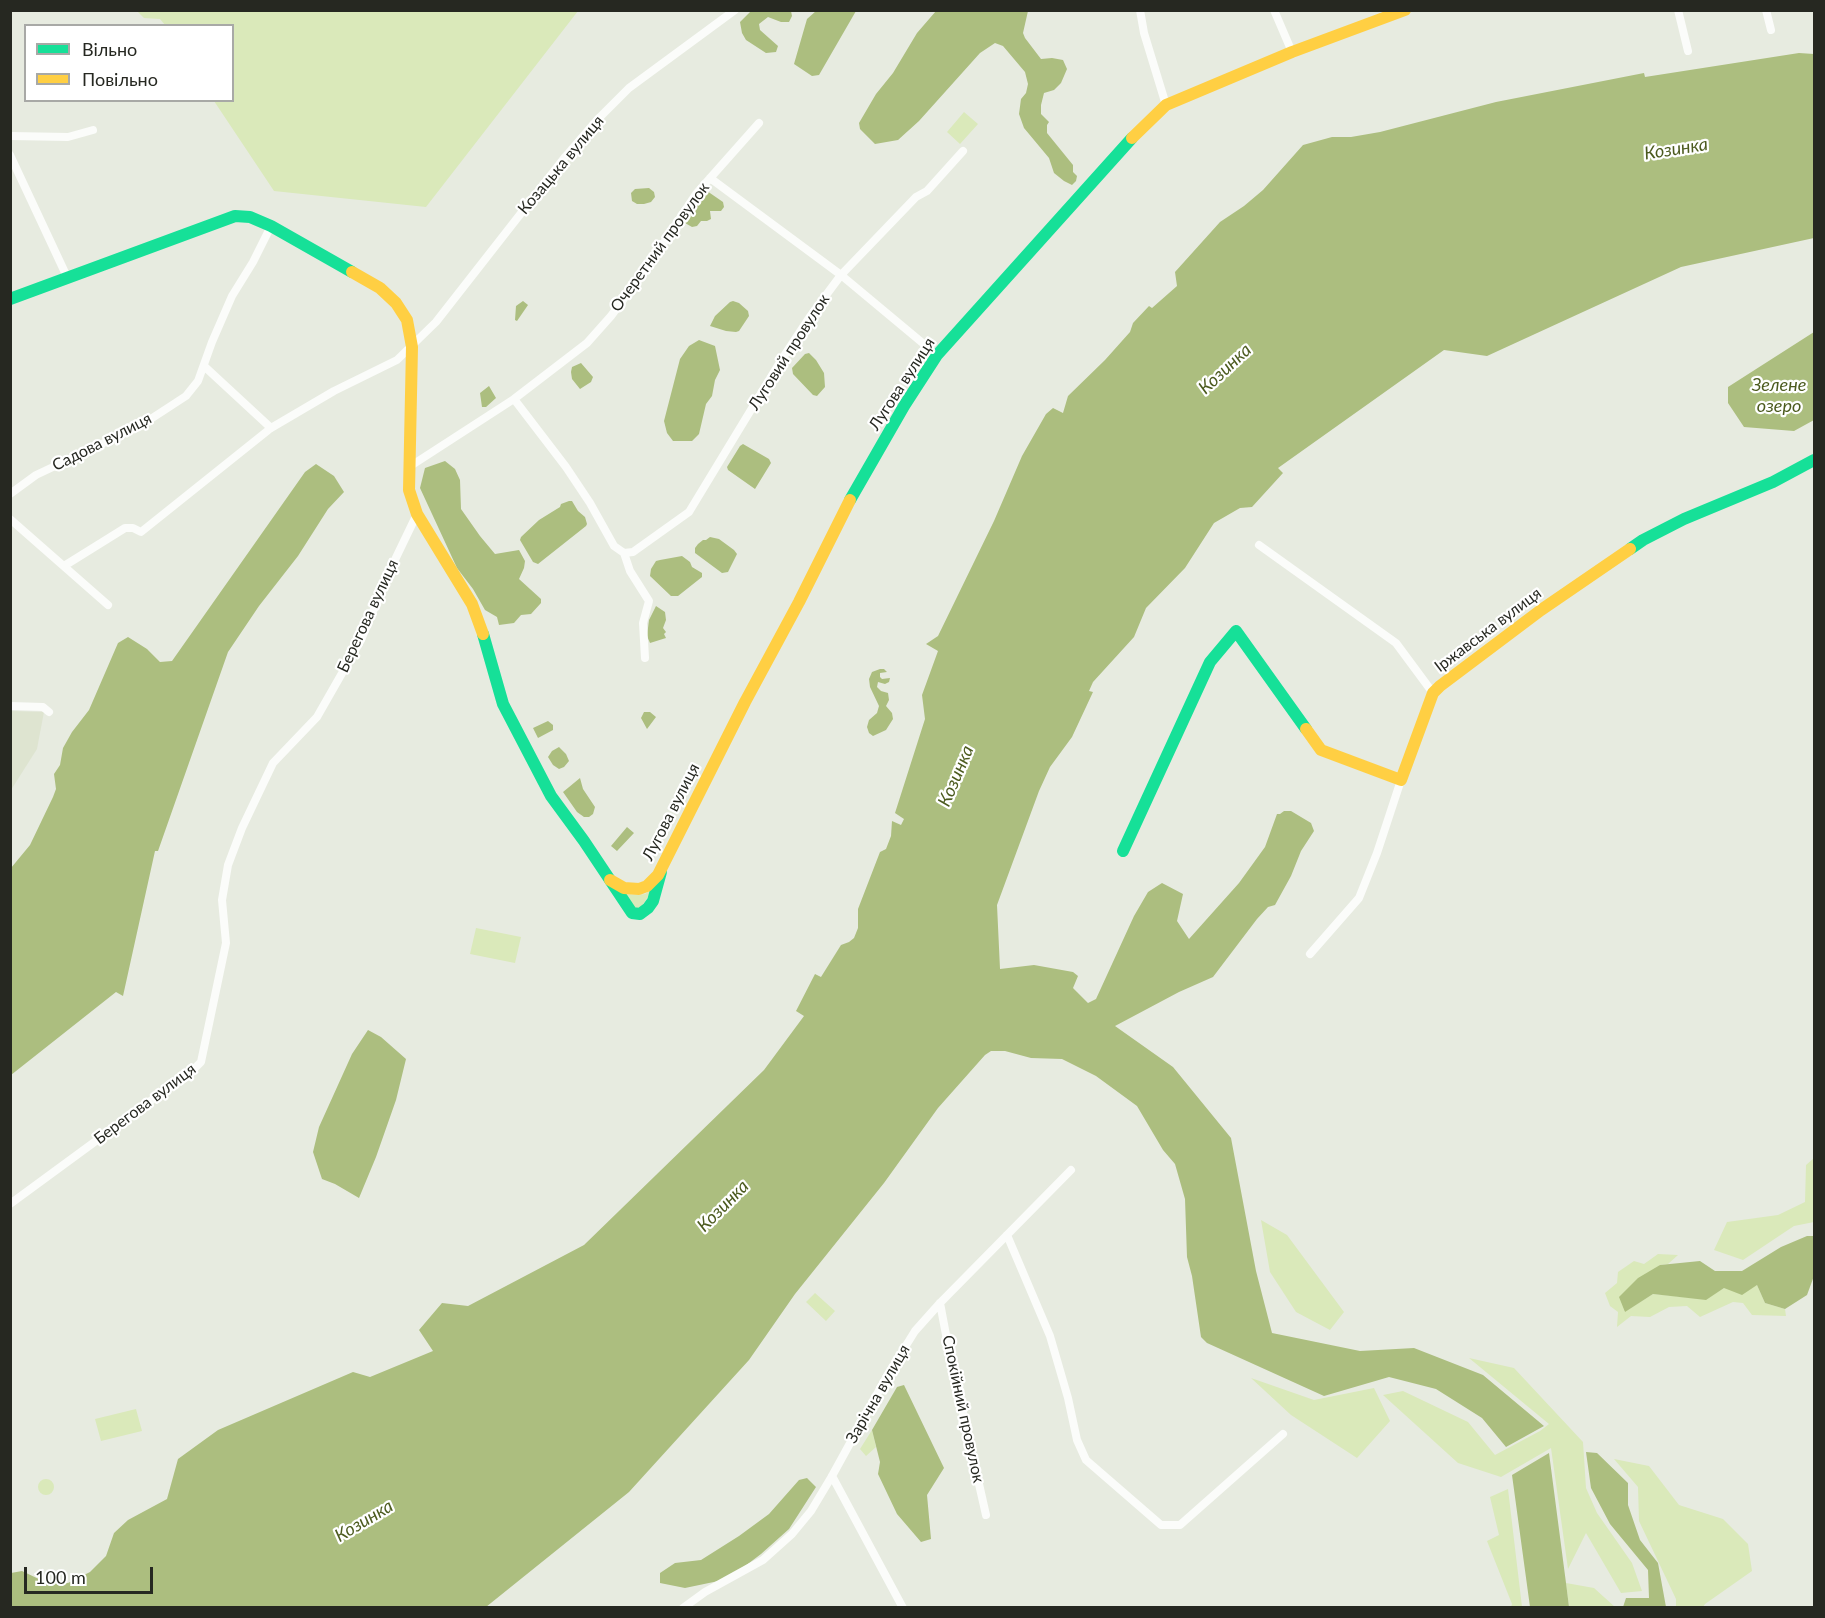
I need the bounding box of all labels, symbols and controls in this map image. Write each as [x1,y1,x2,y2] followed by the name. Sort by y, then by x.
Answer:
[24,24,234,102] legend
[82,38,137,60] text: Вільно
[82,68,158,90] text: Повільно
[514,112,608,218] street label: Козацька вулиця
[1643,133,1709,165] water label: Козинка
[607,179,713,315] street label: Очеретний провулок
[744,290,834,414] street label: Луговий провулок
[865,334,939,434] street label: Лугова вулиця
[1194,339,1256,399] water label: Козинка
[1752,374,1806,416] water label: Зелене озеро
[49,409,155,475] street label: Садова вулиця
[333,556,403,676] street label: Берегова вулиця
[1431,584,1545,676] street label: Іржавська вулиця
[934,742,978,810] water label: Козинка
[638,760,704,864] street label: Лугова вулиця
[90,1060,200,1148] street label: Берегова вулиця
[693,1176,753,1236] water label: Козинка
[938,1333,988,1485] street label: Спокійний провулок
[842,1341,914,1447] street label: Зарічна вулиця
[331,1495,397,1547] water label: Козинка
[27,1555,156,1593] scale bar
[35,1566,86,1588] text: 100 m

